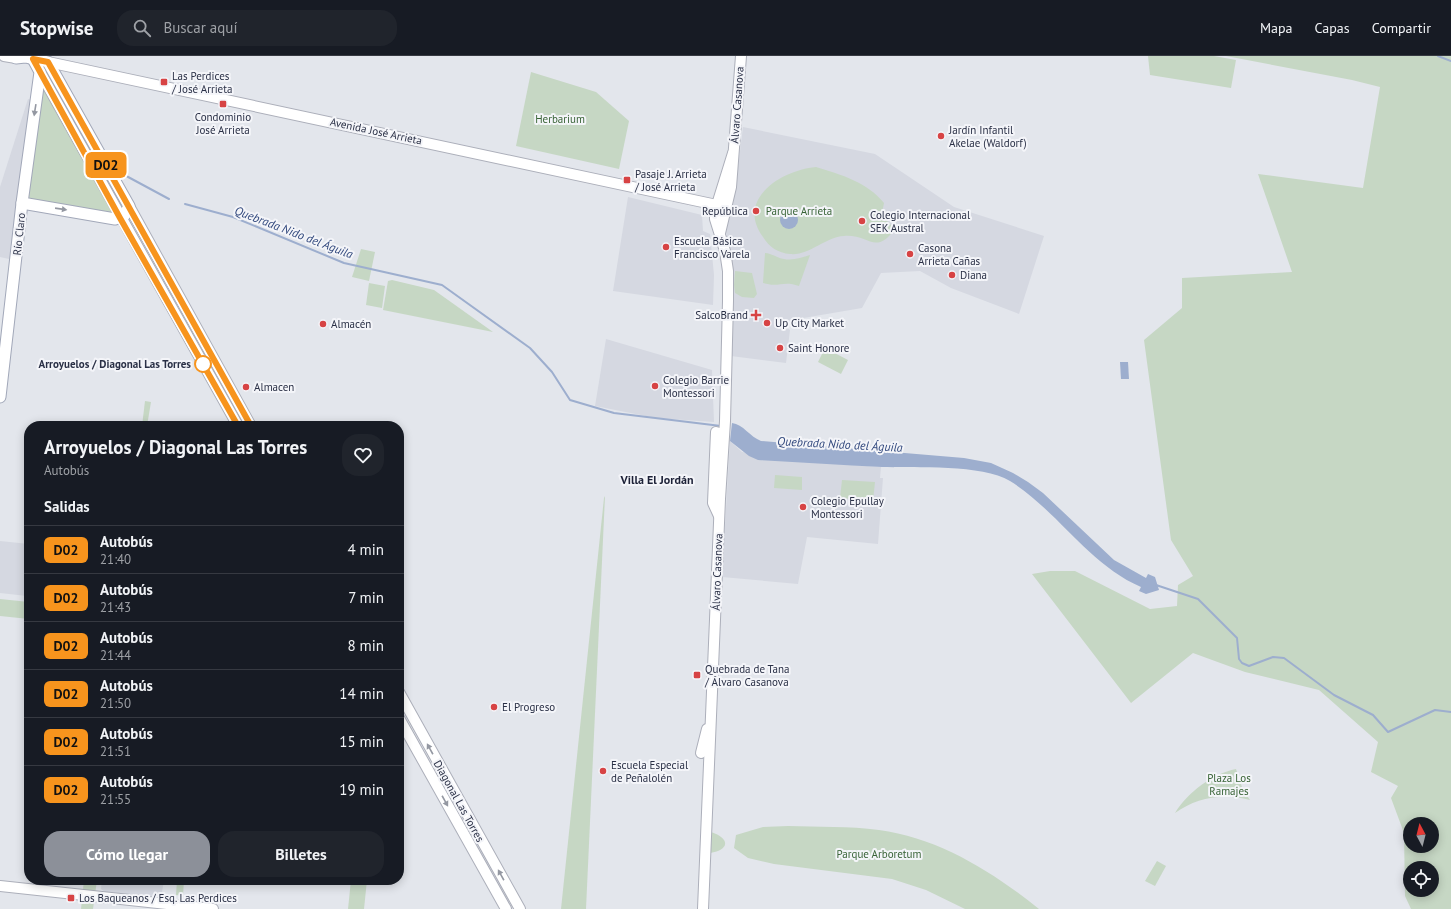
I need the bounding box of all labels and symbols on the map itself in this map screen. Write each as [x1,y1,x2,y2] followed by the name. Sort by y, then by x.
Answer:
[727,66,747,144] street label: Álvaro Casanova
[171,69,232,96] place label: Las Perdices / José Arrieta
[159,77,169,87] marker: Las Perdices / José Arrieta
[218,99,228,109] marker: Condominio José Arrieta
[32,104,38,117] one-way arrow
[195,110,251,137] place label: Condominio José Arrieta
[535,112,585,126] park label: Herbarium
[329,114,423,148] street label: Avenida José Arrieta
[948,123,1027,150] place label: Jardín Infantil Akelae (Waldorf)
[936,131,946,141] marker: Jardín Infantil Akelae (Waldorf)
[83,152,129,178] line badge: D02
[634,167,707,194] place label: Pasaje J. Arrieta / José Arrieta
[622,175,632,185] marker: Pasaje J. Arrieta / José Arrieta
[233,203,355,262] water label: Quebrada Nido del Águila
[702,204,748,218] place label: República
[766,204,832,218] park label: Parque Arrieta
[55,206,67,212] one-way arrow
[751,206,761,216] marker: República
[870,208,971,235] place label: Colegio Internacional SEK Austral
[10,212,28,256] street label: Río Claro
[857,216,867,226] marker: Colegio Internacional SEK Austral
[674,234,750,261] place label: Escuela Básica Francisco Varela
[918,241,981,268] place label: Casona Arrieta Cañas
[661,242,671,252] marker: Escuela Básica Francisco Varela
[905,249,915,259] marker: Casona Arrieta Cañas
[960,268,987,282] place label: Diana
[947,270,957,280] marker: Diana
[695,308,748,322] place label: SalcoBrand
[751,310,761,320] marker: SalcoBrand
[775,316,844,330] place label: Up City Market
[331,317,371,331] place label: Almacén
[762,318,772,328] marker: Up City Market
[318,319,328,329] marker: Almacén
[788,341,850,355] place label: Saint Honore
[775,343,785,353] marker: Saint Honore
[194,355,212,373] marker: Arroyuelos / Diagonal Las Torres
[39,357,191,371] place label: Arroyuelos / Diagonal Las Torres
[663,373,729,400] place label: Colegio Barrie Montessori
[254,380,294,394] place label: Almacen
[650,381,660,391] marker: Colegio Barrie Montessori
[241,382,251,392] marker: Almacen
[777,433,903,455] water label: Quebrada Nido del Águila
[620,472,693,487] district label: Villa El Jordán
[811,494,885,521] place label: Colegio Epullay Montessori
[798,502,808,512] marker: Colegio Epullay Montessori
[709,533,725,611] street label: Álvaro Casanova
[704,662,789,689] place label: Quebrada de Tana / Álvaro Casanova
[692,670,702,680] marker: Quebrada de Tana / Álvaro Casanova
[502,700,555,714] place label: El Progreso
[489,702,499,712] marker: El Progreso
[427,744,433,755] one-way arrow
[431,758,487,845] street label: Diagonal Las Torres
[611,758,689,785] place label: Escuela Especial de Peñalolén
[598,766,608,776] marker: Escuela Especial de Peñalolén
[1207,771,1251,798] park label: Plaza Los Ramajes
[442,795,448,807] one-way arrow
[1403,817,1439,853] north arrow
[837,847,922,861] park label: Parque Arboretum
[497,869,504,881] one-way arrow
[79,891,237,905] place label: Los Baqueanos / Esq. Las Perdices
[66,893,76,903] marker: Los Baqueanos / Esq. Las Perdices

